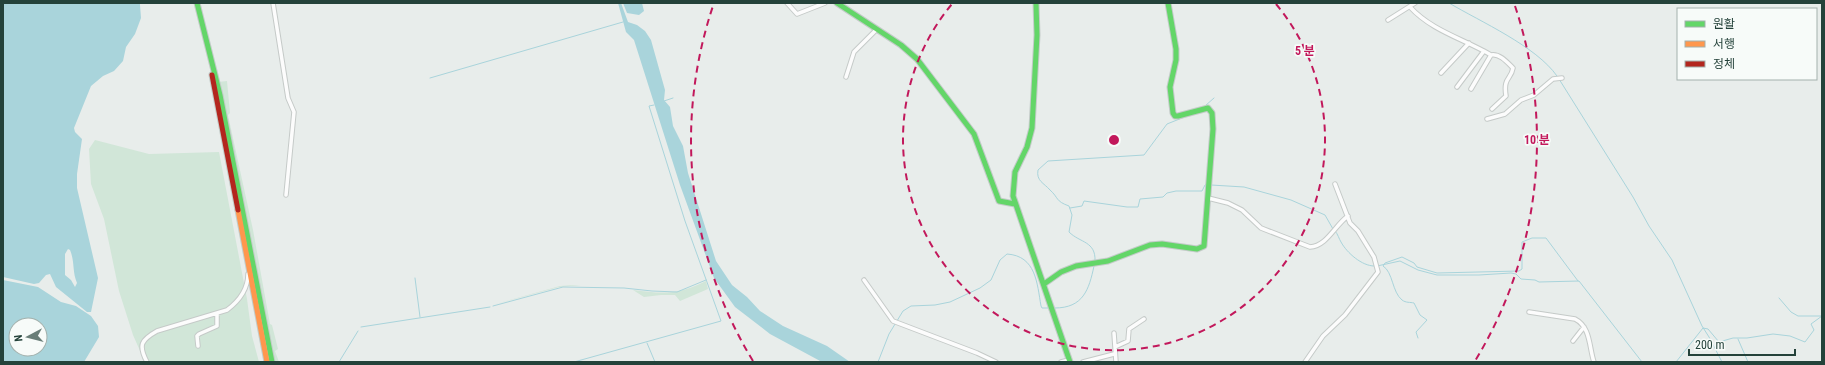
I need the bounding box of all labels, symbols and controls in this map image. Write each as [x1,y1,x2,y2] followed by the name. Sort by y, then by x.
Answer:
[1677,8,1817,80] legend
[1713,17,1735,31] text: 원활
[1713,37,1735,51] text: 서행
[1295,44,1315,58] text: 5 분
[1713,57,1735,71] text: 정체
[1107,133,1121,147] centre of rings
[1524,133,1550,147] text: 10 분
[8,317,48,357] north arrow
[1689,331,1795,357] scale bar
[12,334,25,342] text: N
[1695,338,1725,352] text: 200 m

